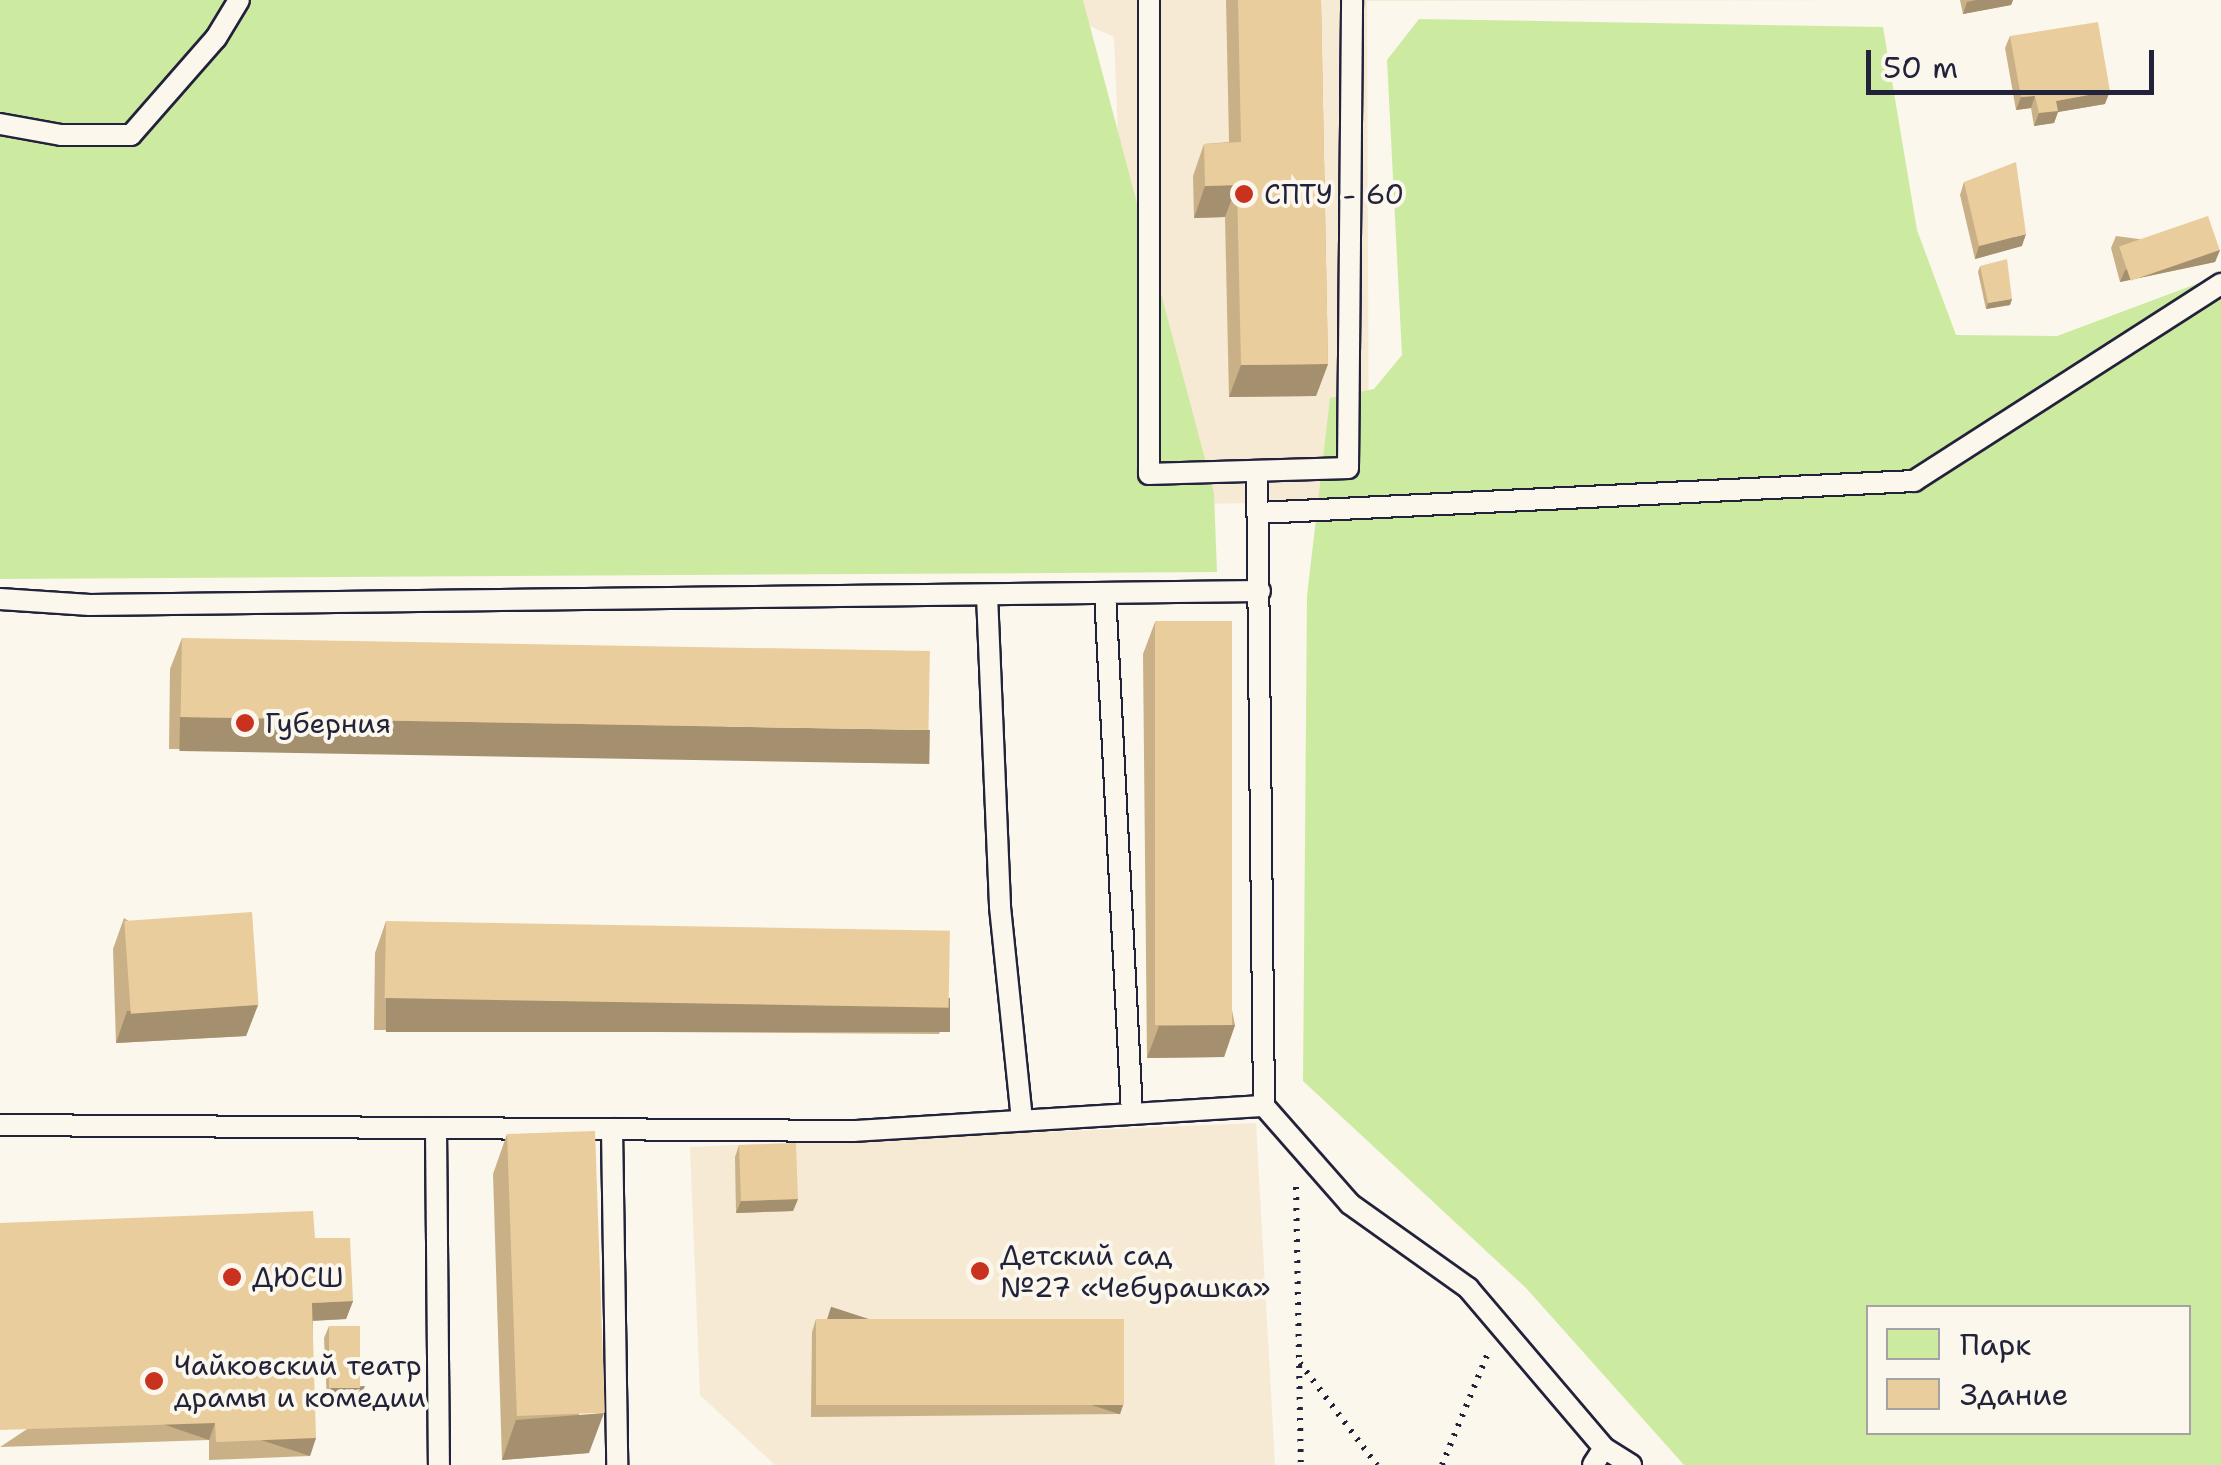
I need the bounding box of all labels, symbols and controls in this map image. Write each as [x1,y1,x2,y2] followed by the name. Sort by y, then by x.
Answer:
[1871,30,2158,92] scale bar
[1883,47,1958,88] text: 50 m
[1264,177,1404,211] place label: СПТУ - 60
[1233,183,1255,205] marker: СПТУ - 60
[265,706,391,740] place label: Губерния
[234,712,256,734] marker: Губерния
[1000,1238,1271,1304] place label: Детский сад №27 «Чебурашка»
[252,1260,344,1294] place label: ДЮСШ
[969,1260,991,1282] marker: Детский сад №27 «Чебурашка»
[221,1266,243,1288] marker: ДЮСШ
[1866,1305,2191,1435] legend
[1960,1324,2031,1365] text: Парк
[174,1348,426,1414] place label: Чайковский театр драмы и комедии
[143,1370,165,1392] marker: Чайковский театр драмы и комедии
[1960,1374,2069,1415] text: Здание

